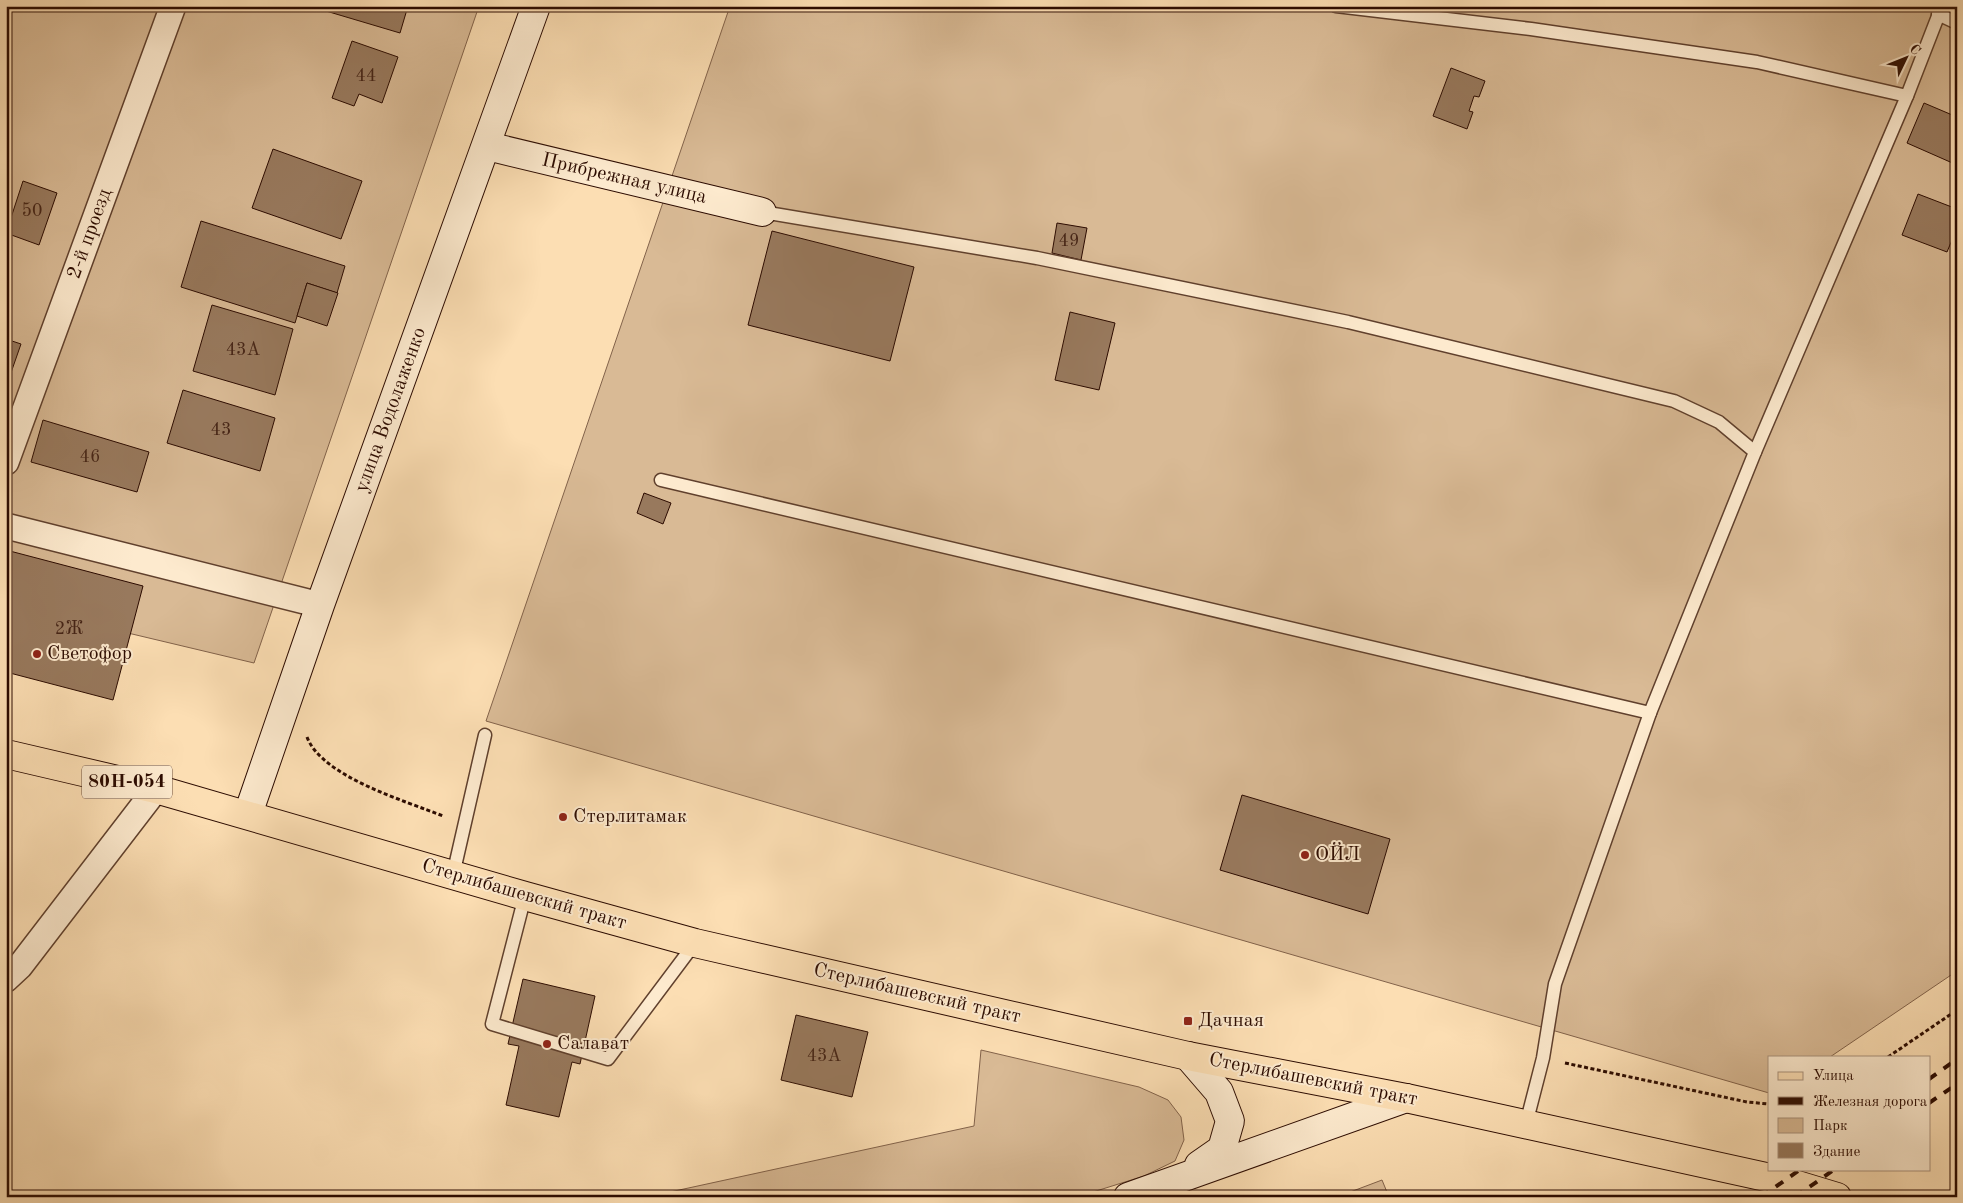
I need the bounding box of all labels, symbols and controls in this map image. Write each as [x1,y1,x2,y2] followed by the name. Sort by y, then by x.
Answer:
[1880,32,1930,82] north arrow
[1907,42,1923,58] text: С
[356,67,376,85] house number: 44
[540,150,709,208] street label: Прибрежная улица
[64,186,116,282] street label: 2-й проезд
[22,202,42,220] house number: 50
[1059,232,1079,250] house number: 49
[352,325,430,495] street label: улица Водолаженко
[226,341,261,359] house number: 43А
[211,421,231,439] house number: 43
[80,448,100,466] house number: 46
[55,620,83,638] house number: 2Ж
[47,644,132,664] place label: Светофор
[31,648,43,660] marker: Светофор
[82,766,172,799] road number: 80Н-054
[573,807,687,827] place label: Стерлитамак
[557,811,569,823] marker: Стерлитамак
[1315,842,1360,865] place label: ОЙЛ
[1299,849,1311,861] marker: ОЙЛ
[419,856,629,934] street label: Стерлибашевский тракт
[811,960,1023,1028] street label: Стерлибашевский тракт
[1198,1011,1264,1031] place label: Дачная
[1182,1015,1194,1027] marker: Дачная
[557,1034,629,1054] place label: Салават
[541,1038,553,1050] marker: Салават
[807,1047,842,1065] house number: 43А
[1207,1050,1419,1110] street label: Стерлибашевский тракт
[1768,1056,1930,1170] legend
[1813,1069,1854,1084] text: Улица
[1813,1095,1928,1110] text: Железная дорога
[1813,1119,1848,1134] text: Парк
[1813,1145,1860,1160] text: Здание

